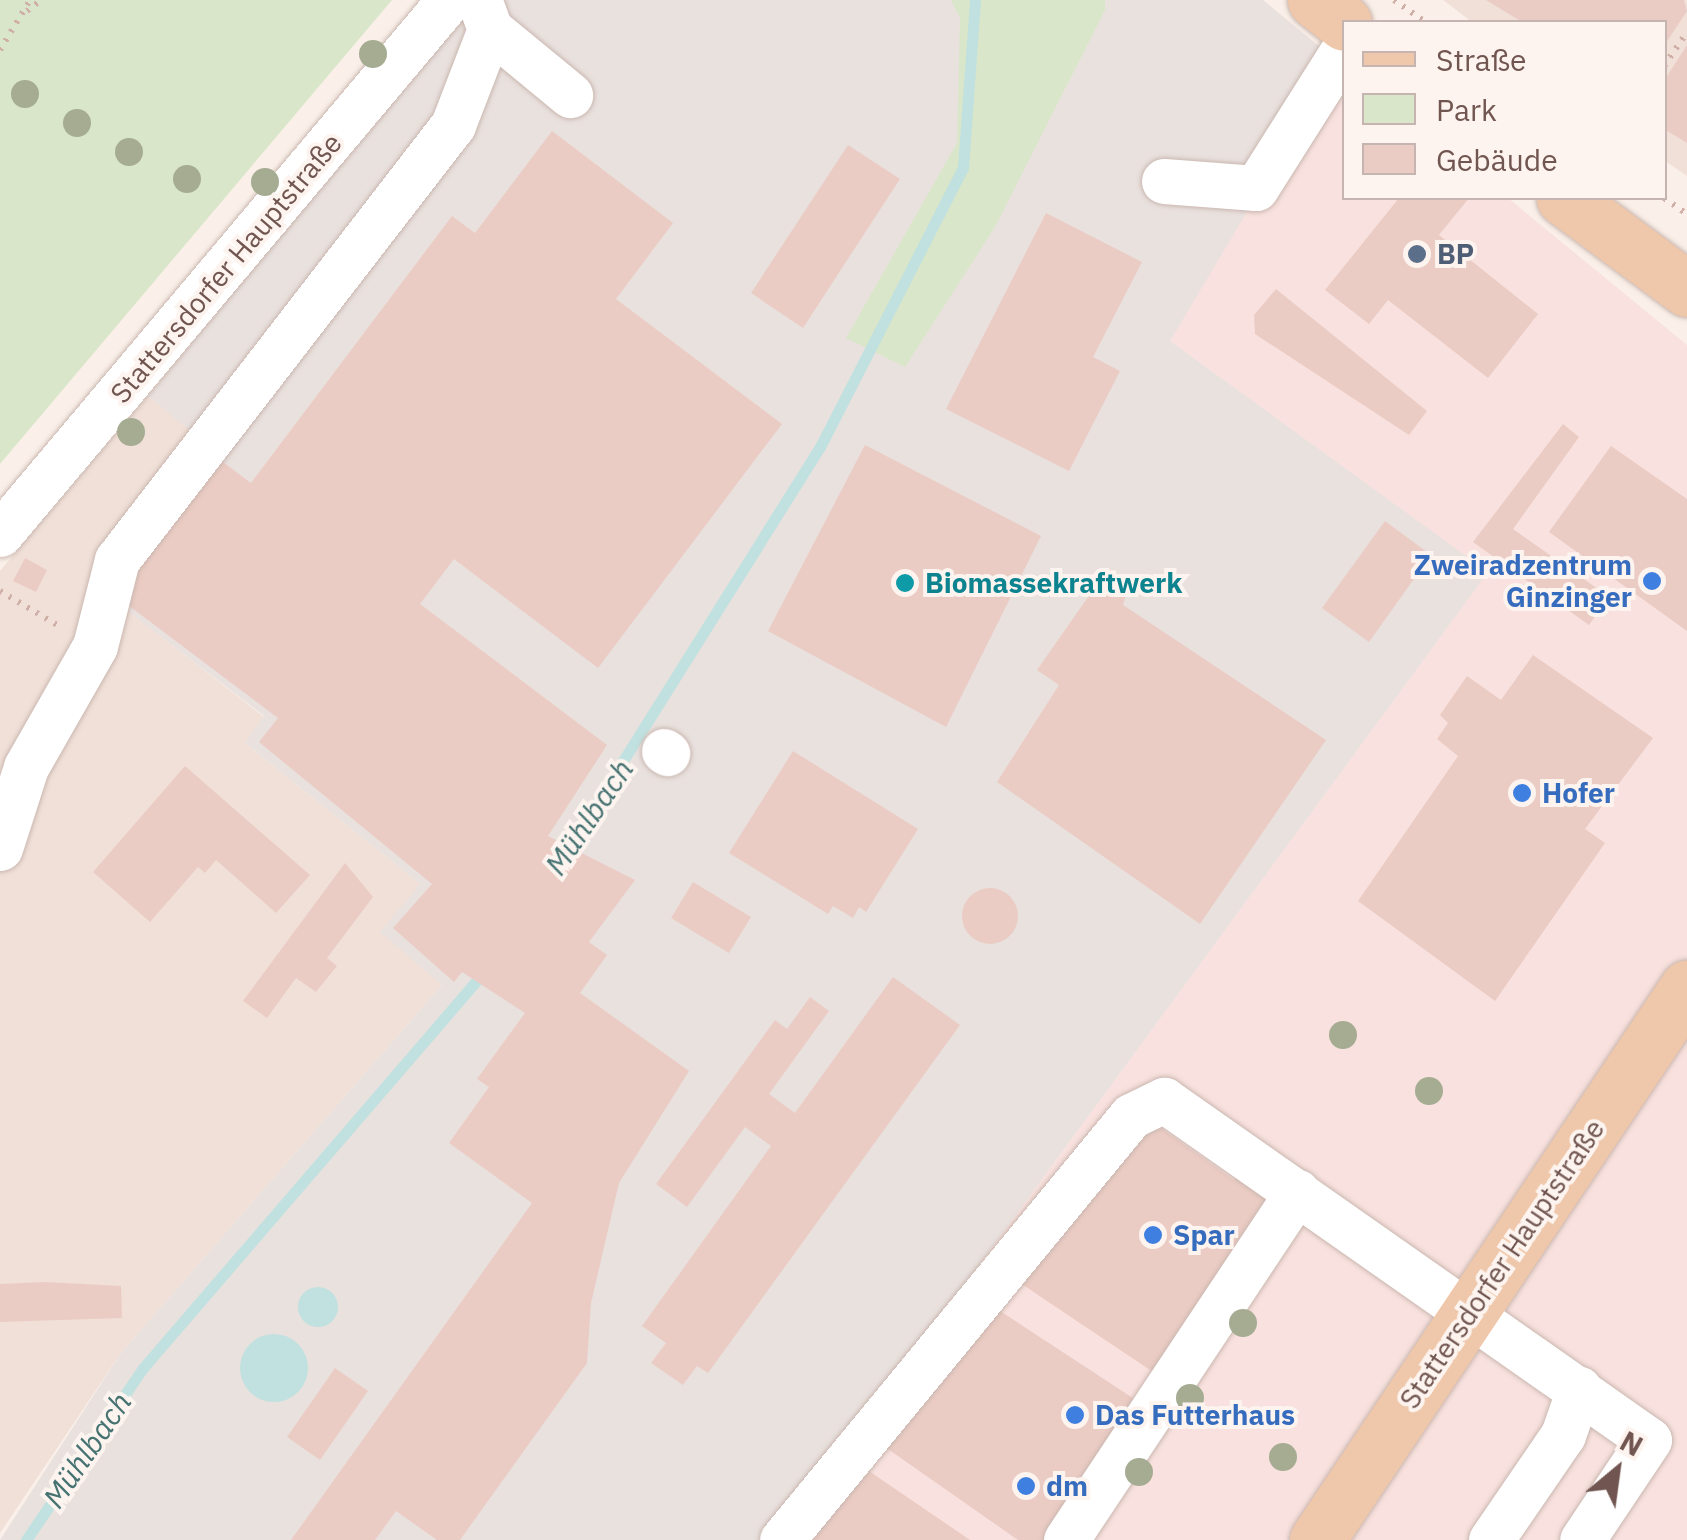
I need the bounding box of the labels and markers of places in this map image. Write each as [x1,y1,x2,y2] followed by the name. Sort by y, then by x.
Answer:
[1437,237,1474,271] place label: BP
[1406,243,1428,265] marker: BP
[1414,548,1632,614] place label: Zweiradzentrum Ginzinger
[925,566,1183,600] place label: Biomassekraftwerk
[1641,570,1663,592] marker: Zweiradzentrum Ginzinger
[894,572,916,594] marker: Biomassekraftwerk
[1542,776,1615,810] place label: Hofer
[1511,782,1533,804] marker: Hofer
[1173,1218,1235,1252] place label: Spar
[1142,1224,1164,1246] marker: Spar
[1095,1398,1295,1432] place label: Das Futterhaus
[1064,1404,1086,1426] marker: Das Futterhaus
[1046,1469,1088,1503] place label: dm
[1015,1475,1037,1497] marker: dm

